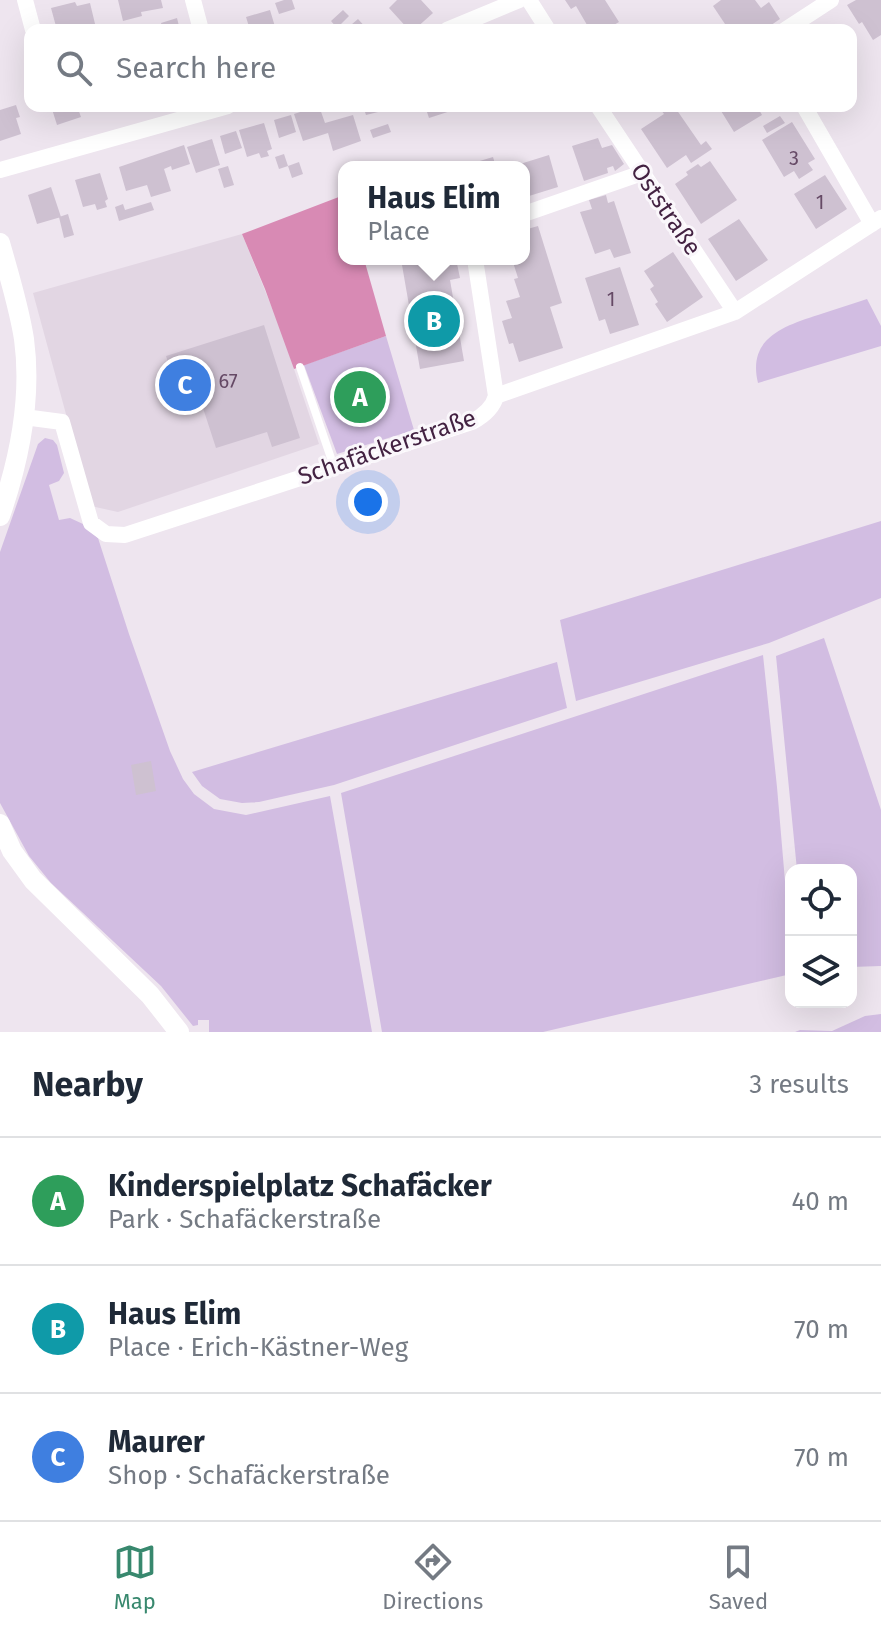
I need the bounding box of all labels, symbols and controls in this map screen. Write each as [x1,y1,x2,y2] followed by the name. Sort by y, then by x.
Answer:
[24,24,857,112] search box
[52,46,96,90] icon: search
[116,50,276,86] text: Search here
[789,146,799,170] house number: 3
[625,158,707,260] street label: Oststraße
[338,161,530,265] popup
[367,180,501,216] text: Haus Elim
[816,190,824,214] house number: 1
[367,216,430,247] text: Place
[607,287,615,311] house number: 1
[408,291,460,351] pin: B
[159,355,211,415] pin: C
[334,367,386,427] pin: A
[218,369,238,393] house number: 67
[294,403,480,491] street label: Schafäckerstraße
[348,482,388,522] your location
[785,864,857,1008] map controls
[785,864,857,936] button: locate
[785,936,857,1008] button: layers
[32,1064,143,1105] text: Nearby
[749,1069,849,1100] text: 3 results
[108,1168,492,1204] text: Kinderspielplatz Schafäcker
[50,1186,66,1217] text: A
[791,1186,849,1217] text: 40 m
[108,1204,381,1235] text: Park · Schafäckerstraße
[108,1296,241,1332] text: Haus Elim
[50,1314,66,1345] text: B
[794,1314,849,1345] text: 70 m
[108,1332,408,1363] text: Place · Erich-Kästner-Weg
[108,1424,205,1460] text: Maurer
[51,1442,65,1473] text: C
[794,1442,849,1473] text: 70 m
[108,1460,390,1491] text: Shop · Schafäckerstraße
[113,1540,157,1615] tab: Map
[382,1540,483,1615] tab: Directions
[709,1540,768,1615] tab: Saved

